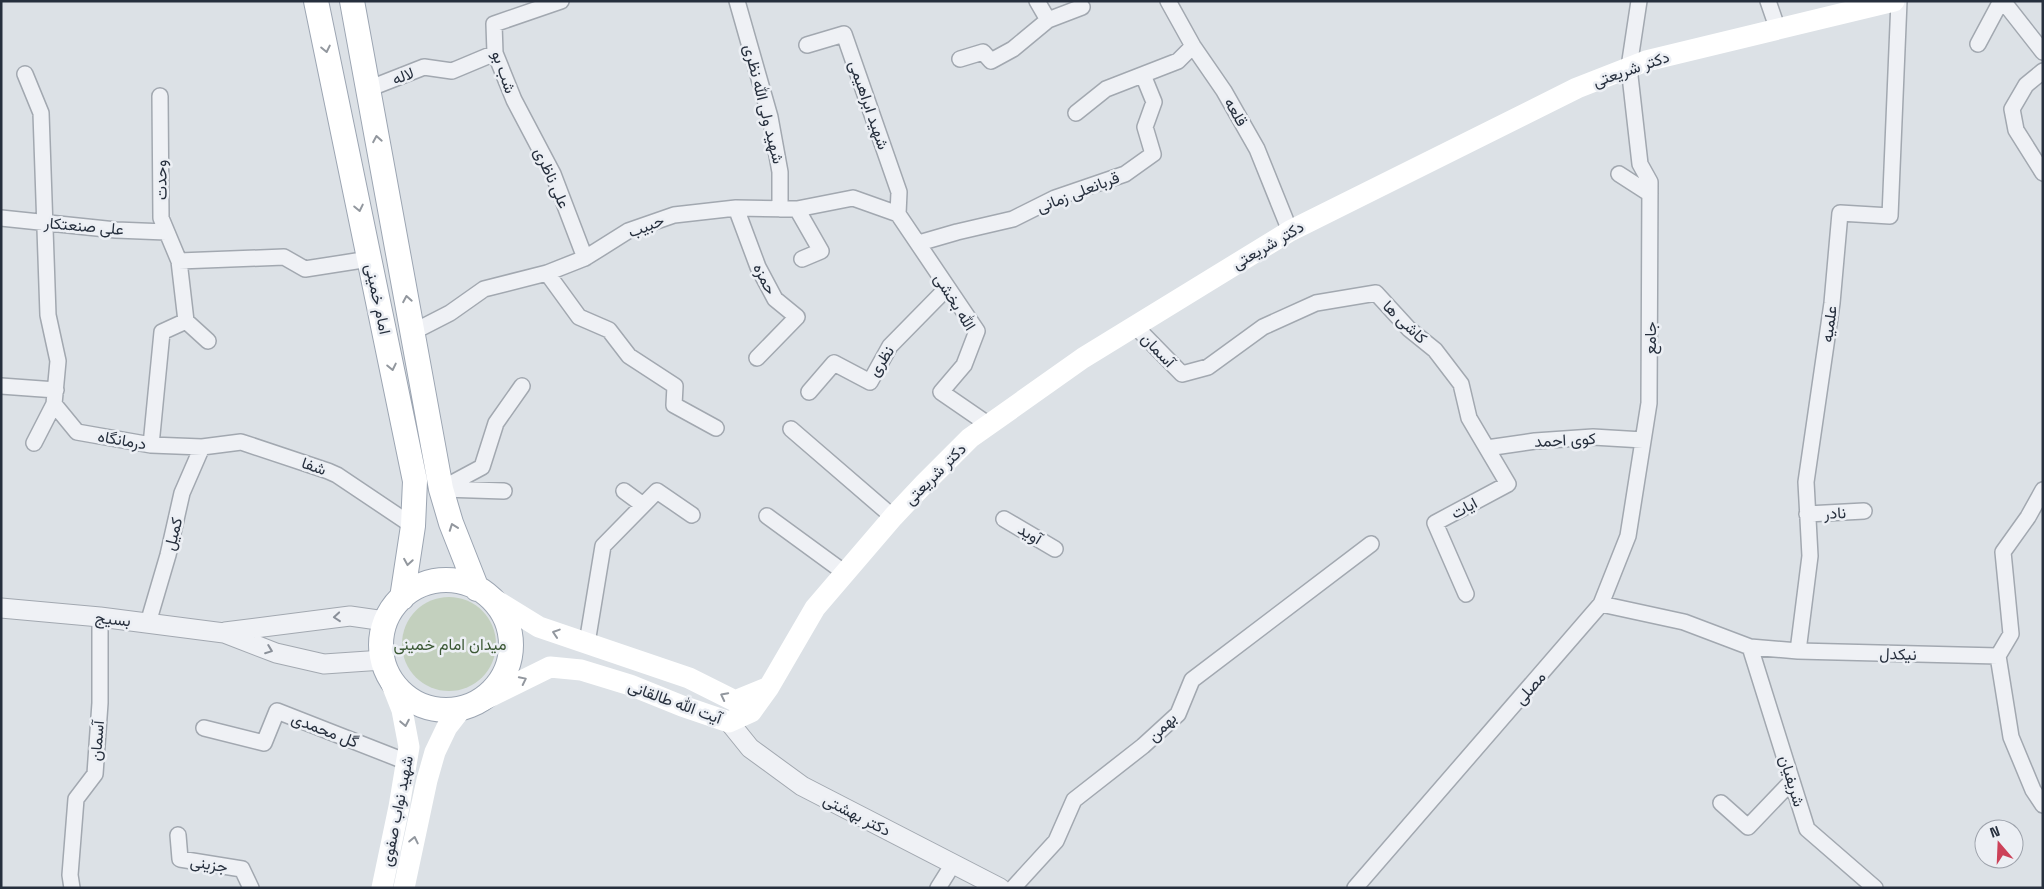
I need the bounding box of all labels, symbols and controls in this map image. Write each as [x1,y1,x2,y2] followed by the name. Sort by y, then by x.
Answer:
[739,42,789,166] street label: شهید ولی الله نظری
[321,45,331,53] one-way arrow
[1590,46,1672,92] street label: دکتر شریعتی
[487,48,521,96] street label: شب بو
[844,58,894,152] street label: شهید ابراهیمی
[389,62,417,90] street label: لاله
[1219,94,1253,130] street label: قلعه
[373,135,383,144] one-way arrow
[529,144,575,212] street label: علی ناظری
[150,160,172,200] street label: وحدت
[1034,167,1122,217] street label: قربانعلی زمانی
[353,204,364,213] one-way arrow
[625,209,667,242] street label: حبیب
[42,212,125,240] street label: علی صنعتکار
[1228,216,1308,274] street label: دکتر شریعتی
[748,260,782,298] street label: حمزه
[360,262,396,336] street label: امام خمینی
[929,269,981,335] street label: الله بخشی
[402,295,412,304] one-way arrow
[1378,296,1432,348] street label: کاشی ها
[1816,304,1842,344] street label: علمیه
[1640,321,1662,355] street label: جامع
[1136,328,1181,373] street label: آسمان
[863,342,899,380] street label: نظری
[386,363,397,372] one-way arrow
[96,425,148,455] street label: درمانگاه
[1534,428,1596,452] street label: کوی احمد
[899,438,971,510] street label: دکتر شریعتی
[299,452,329,480] street label: شفا
[1447,492,1481,524] street label: ایات
[1823,502,1846,524] street label: نادر
[159,515,187,553] street label: کمیل
[1014,519,1047,550] street label: آوید
[449,523,459,532] one-way arrow
[403,558,413,566] one-way arrow
[94,607,132,632] street label: بسیج
[333,612,341,623] one-way arrow
[552,628,561,638] one-way arrow
[393,634,507,655] park label: میدان امام خمینی
[1879,643,1917,665] street label: نیکدل
[265,645,273,655] one-way arrow
[1510,667,1550,709] street label: مصلی
[625,675,726,729] street label: آیت الله طالقانی
[518,676,527,687] one-way arrow
[720,691,729,702] one-way arrow
[288,708,362,752] street label: گل محمدی
[1143,708,1181,746] street label: بهمن
[85,719,109,762] street label: آسمان
[399,719,409,727] one-way arrow
[1774,753,1810,809] street label: شریفیان
[376,754,418,868] street label: شهید نواب صفوی
[820,789,894,841] street label: دکتر بهشتی
[1974,819,2024,869] north arrow
[1987,822,2002,842] text: N
[408,836,419,845] one-way arrow
[189,851,230,877] street label: جزینی

